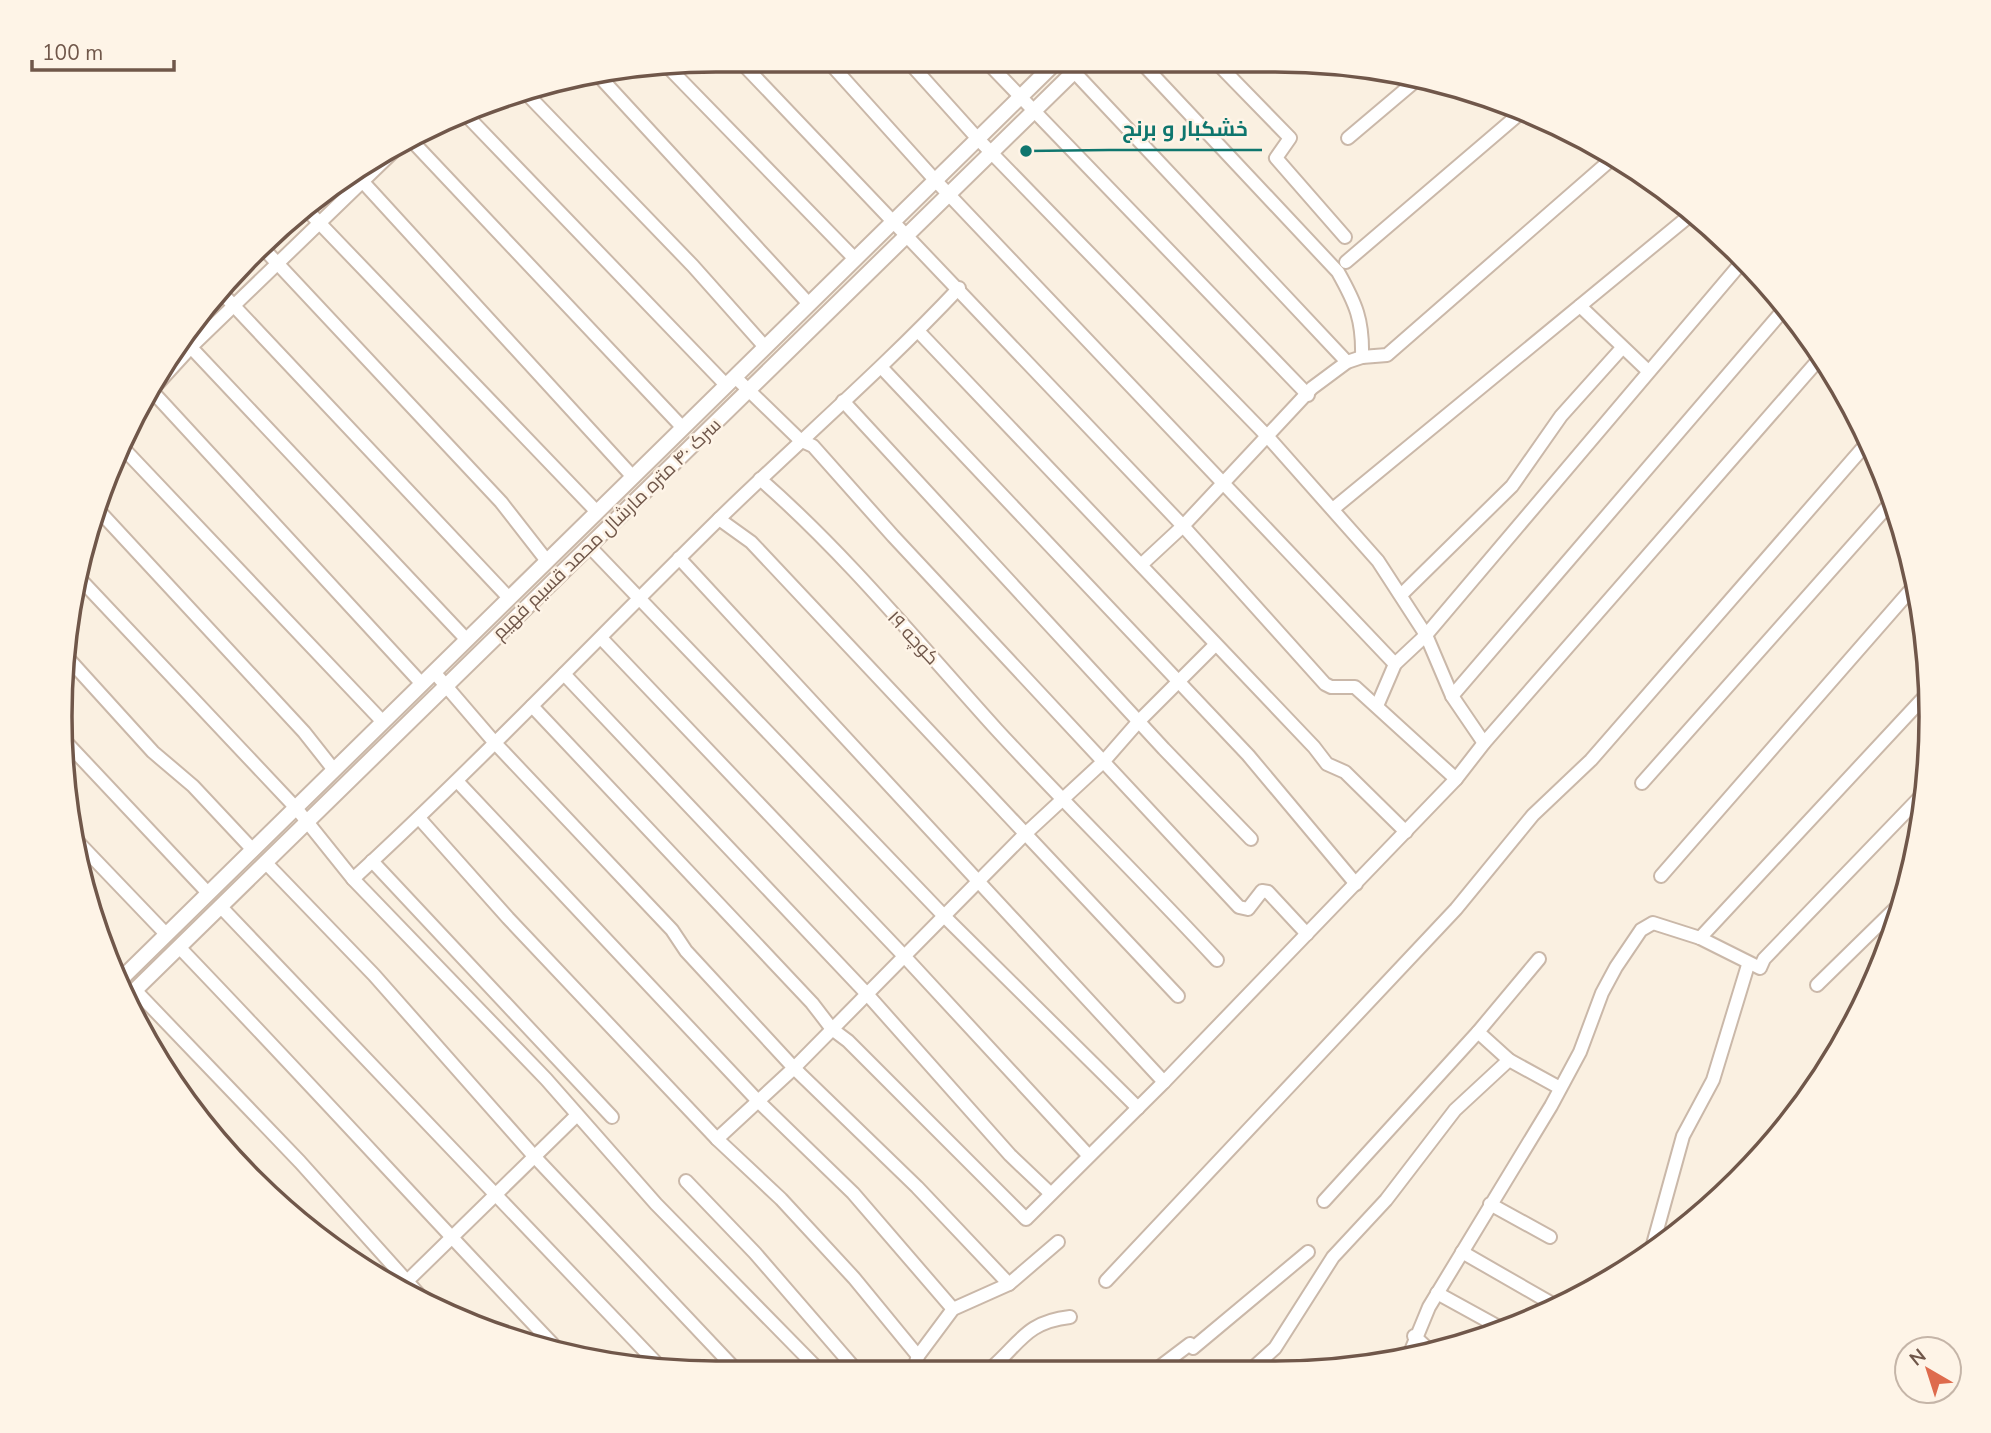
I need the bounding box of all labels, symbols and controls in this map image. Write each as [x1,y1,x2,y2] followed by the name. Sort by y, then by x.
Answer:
[32,28,173,72] scale bar
[42,39,103,67] text: 100 m
[1109,108,1262,150] callout: خشکبار و برنج
[1122,115,1248,143] text: خشکبار و برنج
[487,412,727,646] street label: سرک ۴۰ متره مارشال محمد قسیم فهیم
[881,605,945,671] street label: کوچه ۱۹
[1893,1335,1963,1405] north arrow
[1904,1343,1932,1372] text: N

